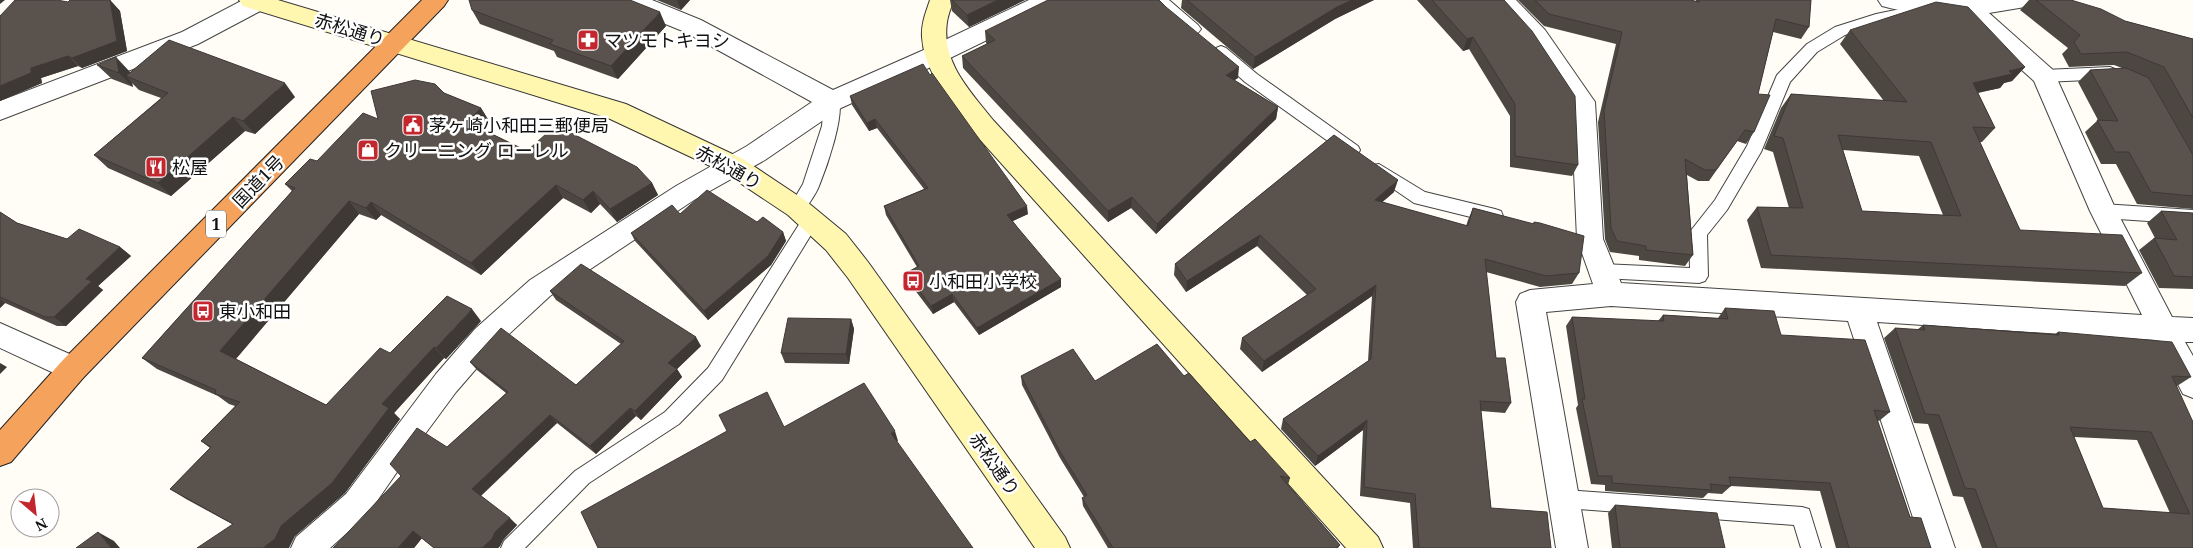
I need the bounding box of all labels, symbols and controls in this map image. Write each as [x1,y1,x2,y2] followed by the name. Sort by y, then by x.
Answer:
[312,7,388,51] street label: 赤松通り
[576,28,600,52] pharmacy icon: マツモトキヨシ
[604,28,730,52] place label: マツモトキヨシ
[401,113,425,137] public building icon: 茅ヶ崎小和田三郵便局
[429,113,609,137] place label: 茅ヶ崎小和田三郵便局
[356,138,380,162] shop icon: クリーニング ローレル
[384,138,569,162] place label: クリーニング ローレル
[692,139,766,195] street label: 赤松通り
[227,150,289,212] street label: 国道1号
[144,155,168,179] restaurant icon: 松屋
[172,155,208,179] place label: 松屋
[206,210,226,238] road number: 1
[901,269,925,293] bus stop icon: 小和田小学校
[929,269,1037,293] place label: 小和田小学校
[191,299,215,323] bus stop icon: 東小和田
[219,299,291,323] place label: 東小和田
[965,428,1025,500] street label: 赤松通り
[10,488,60,538] north arrow
[32,514,51,536] text: N

